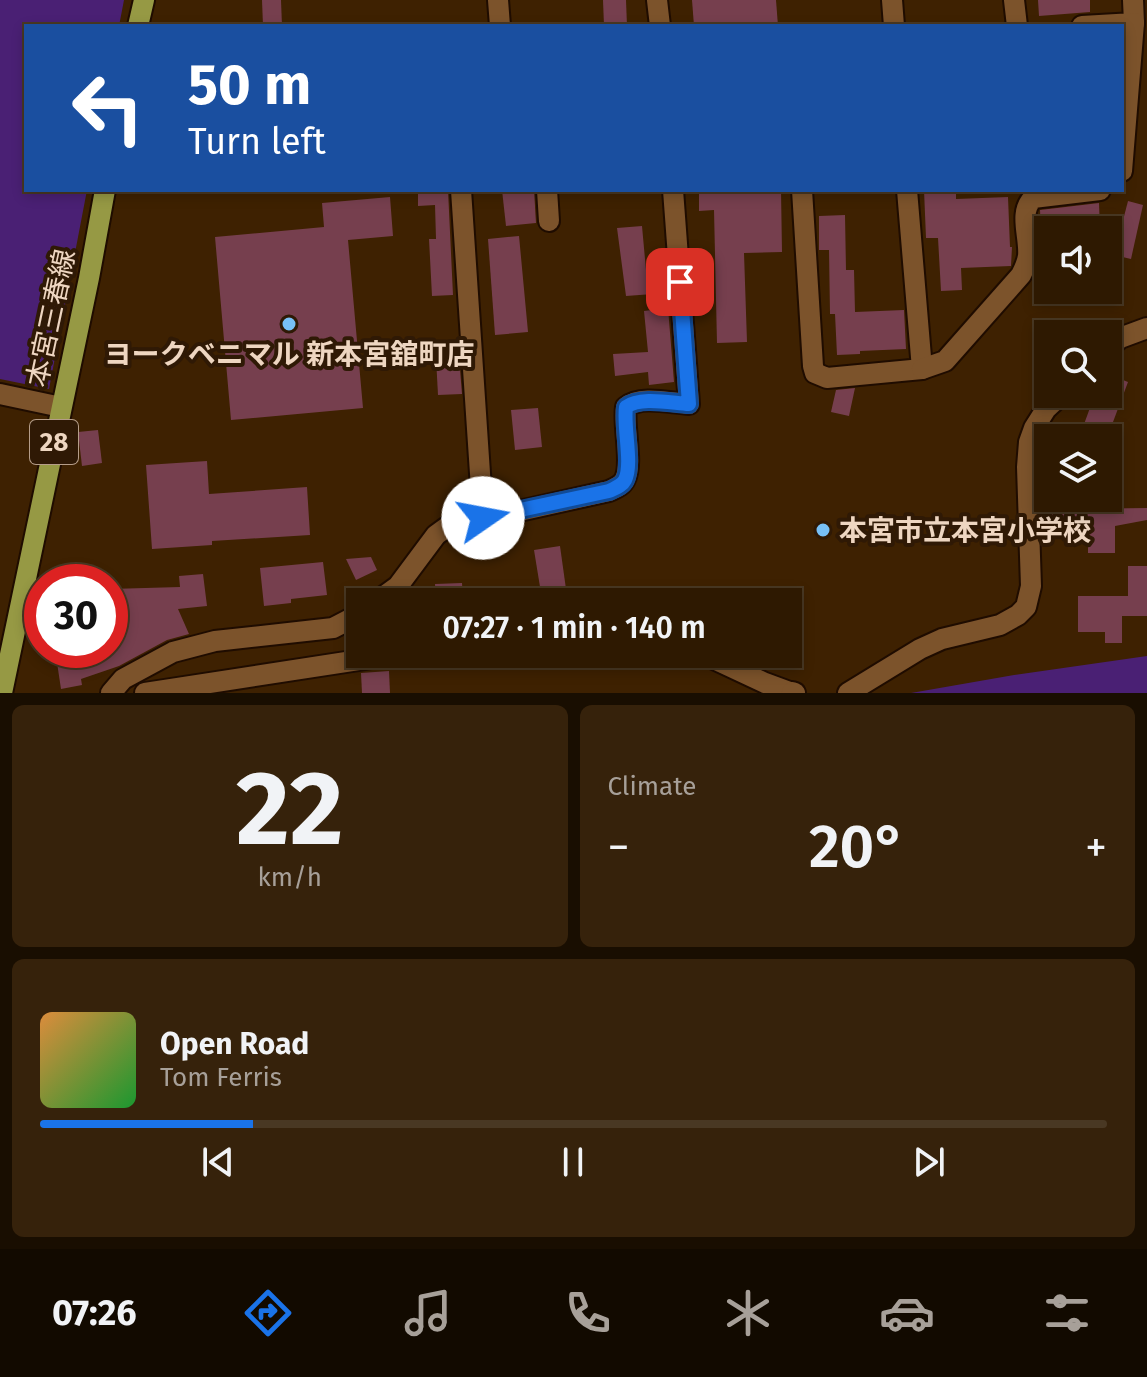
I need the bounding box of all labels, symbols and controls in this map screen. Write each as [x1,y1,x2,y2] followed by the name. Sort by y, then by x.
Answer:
[188,52,311,119] text: 50 m
[56,56,160,160] icon: left
[188,120,326,164] text: Turn left
[1034,216,1122,512] map controls
[1034,216,1122,304] button: sound
[20,246,82,390] street label: 本宮三春線
[646,248,714,316] pin
[658,260,702,304] icon: arrive
[280,315,298,333] marker: ヨークベニマル 新本宮舘町店
[1034,320,1122,408] button: search
[104,338,474,371] place label: ヨークベニマル 新本宮舘町店
[30,420,78,464] road number: 28
[1034,424,1122,512] button: layers
[441,476,525,560] position arrow
[839,514,1091,547] place label: 本宮市立本宮小学校
[814,521,832,539] marker: 本宮市立本宮小学校
[24,564,128,668] speed limit sign: 30
[442,610,706,646] text: 07:27 · 1 min · 140 m
[236,747,344,872] text: 22
[608,771,696,802] text: Climate
[809,811,906,883] text: 20°
[608,821,630,874] text: −
[1085,821,1107,874] text: +
[258,862,322,893] text: km/h
[160,1026,309,1062] text: Open Road
[160,1062,282,1093] text: Tom Ferris
[196,1140,240,1184] icon: previous
[551,1140,595,1184] icon: pause
[907,1140,951,1184] icon: next
[240,1285,296,1341] icon: directions
[400,1285,456,1341] icon: music
[560,1285,616,1341] icon: phone
[720,1285,776,1341] icon: climate
[879,1285,935,1341] icon: car
[1039,1285,1095,1341] icon: filters
[52,1291,137,1335] text: 07:26

